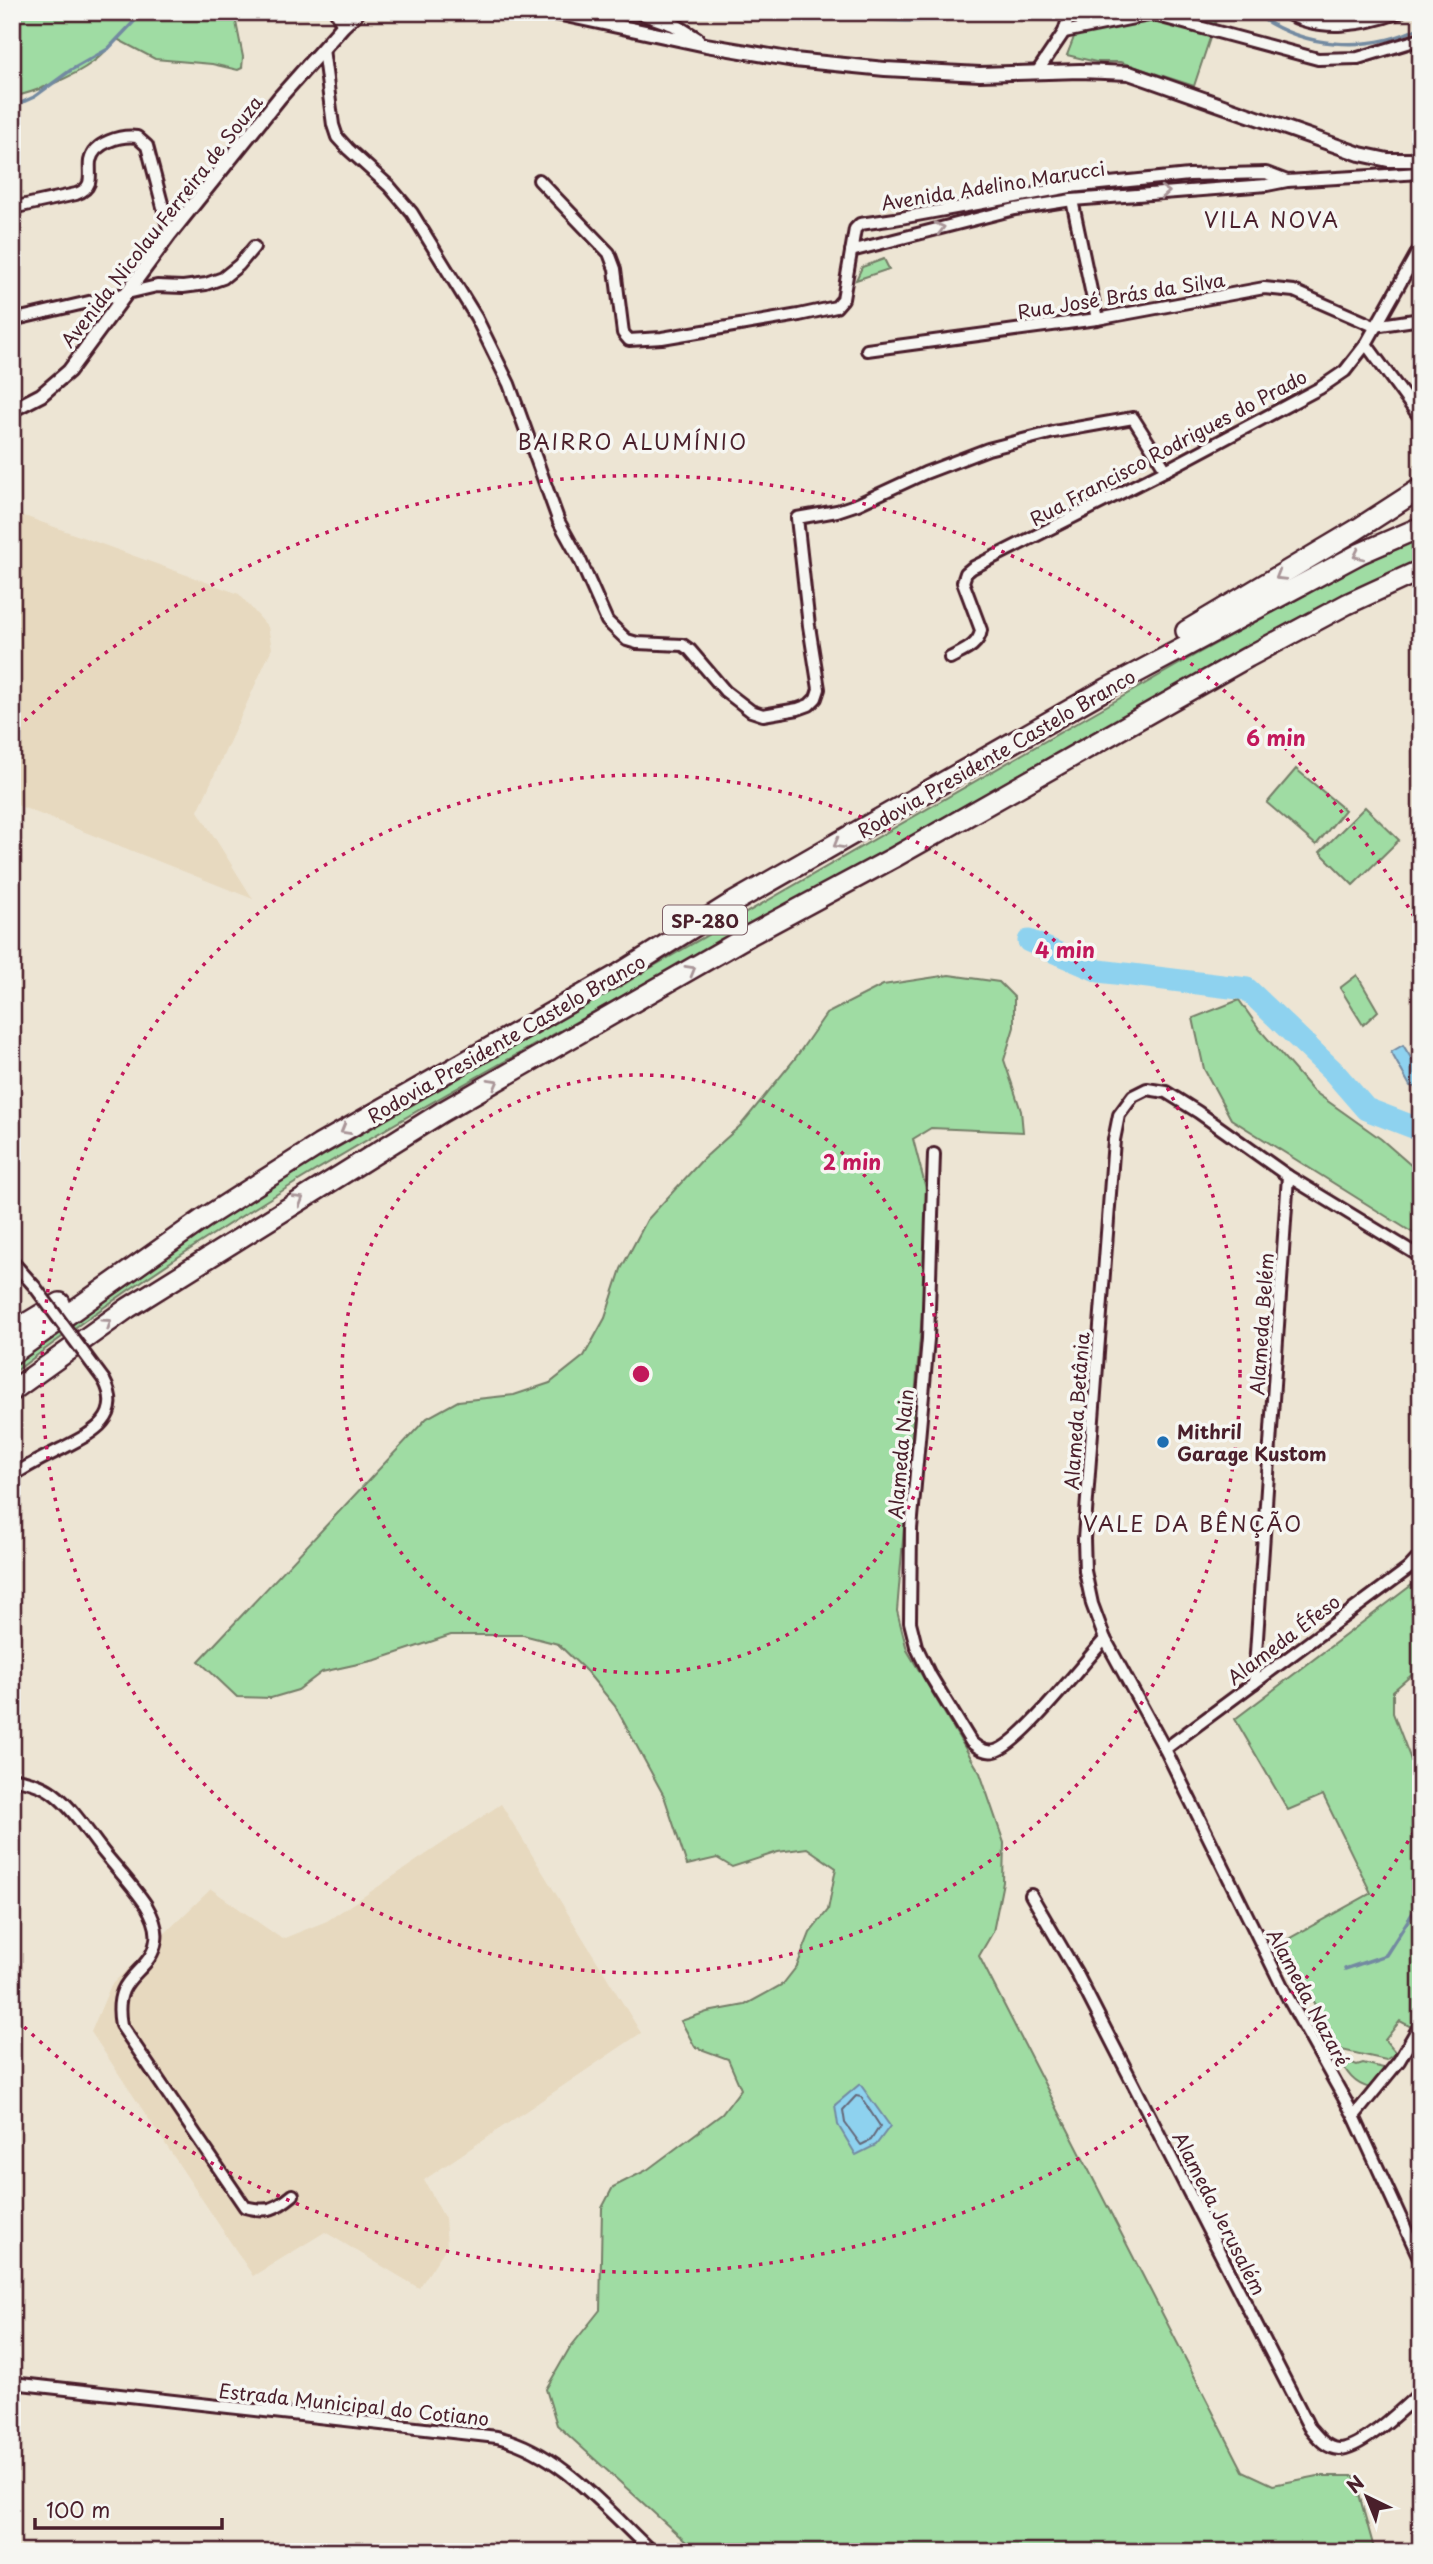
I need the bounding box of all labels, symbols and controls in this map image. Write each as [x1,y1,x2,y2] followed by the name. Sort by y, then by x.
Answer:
[54,89,269,353] street label: Avenida Nicolau Ferreira de Souza
[879,153,1107,217] street label: Avenida Adelino Marucci
[1159,185,1170,200] one-way arrow
[1204,203,1340,235] district label: VILA NOVA
[934,222,946,236] one-way arrow
[1015,265,1228,325] street label: Rua José Brás da Silva
[1025,362,1311,532] street label: Rua Francisco Rodrigues do Prado
[518,425,748,457] district label: BAIRRO ALUMÍNIO
[1353,546,1365,560] one-way arrow
[1274,567,1287,580] one-way arrow
[852,662,1140,844] street label: Rodovia Presidente Castelo Branco
[1246,721,1306,753] text: 6 min
[833,836,846,849] one-way arrow
[663,905,747,934] road number: SP-280
[1035,933,1095,965] text: 4 min
[362,947,650,1129] street label: Rodovia Presidente Castelo Branco
[683,965,696,978] one-way arrow
[486,1078,499,1091] one-way arrow
[340,1122,353,1135] one-way arrow
[823,1145,881,1177] text: 2 min
[291,1195,304,1208] one-way arrow
[1242,1252,1280,1396] street label: Alameda Belém
[99,1319,112,1331] one-way arrow
[1057,1330,1096,1491] street label: Alameda Betânia
[629,1362,653,1386] centre of rings
[880,1388,920,1520] street label: Alameda Nain
[1177,1417,1327,1467] place label: Mithril Garage Kustom
[1155,1434,1171,1450] marker: Mithril Garage Kustom
[1083,1507,1303,1539] district label: VALE DA BÊNÇÃO
[1221,1587,1345,1691] street label: Alameda Éfeso
[1261,1923,1357,2071] street label: Alameda Nazaré
[1167,2126,1273,2300] street label: Alameda Jerusalém
[217,2376,491,2432] street label: Estrada Municipal do Cotiano
[1332,2462,1402,2532] north arrow
[1340,2468,1370,2499] text: N
[35,2487,222,2531] scale bar
[46,2493,110,2525] text: 100 m

